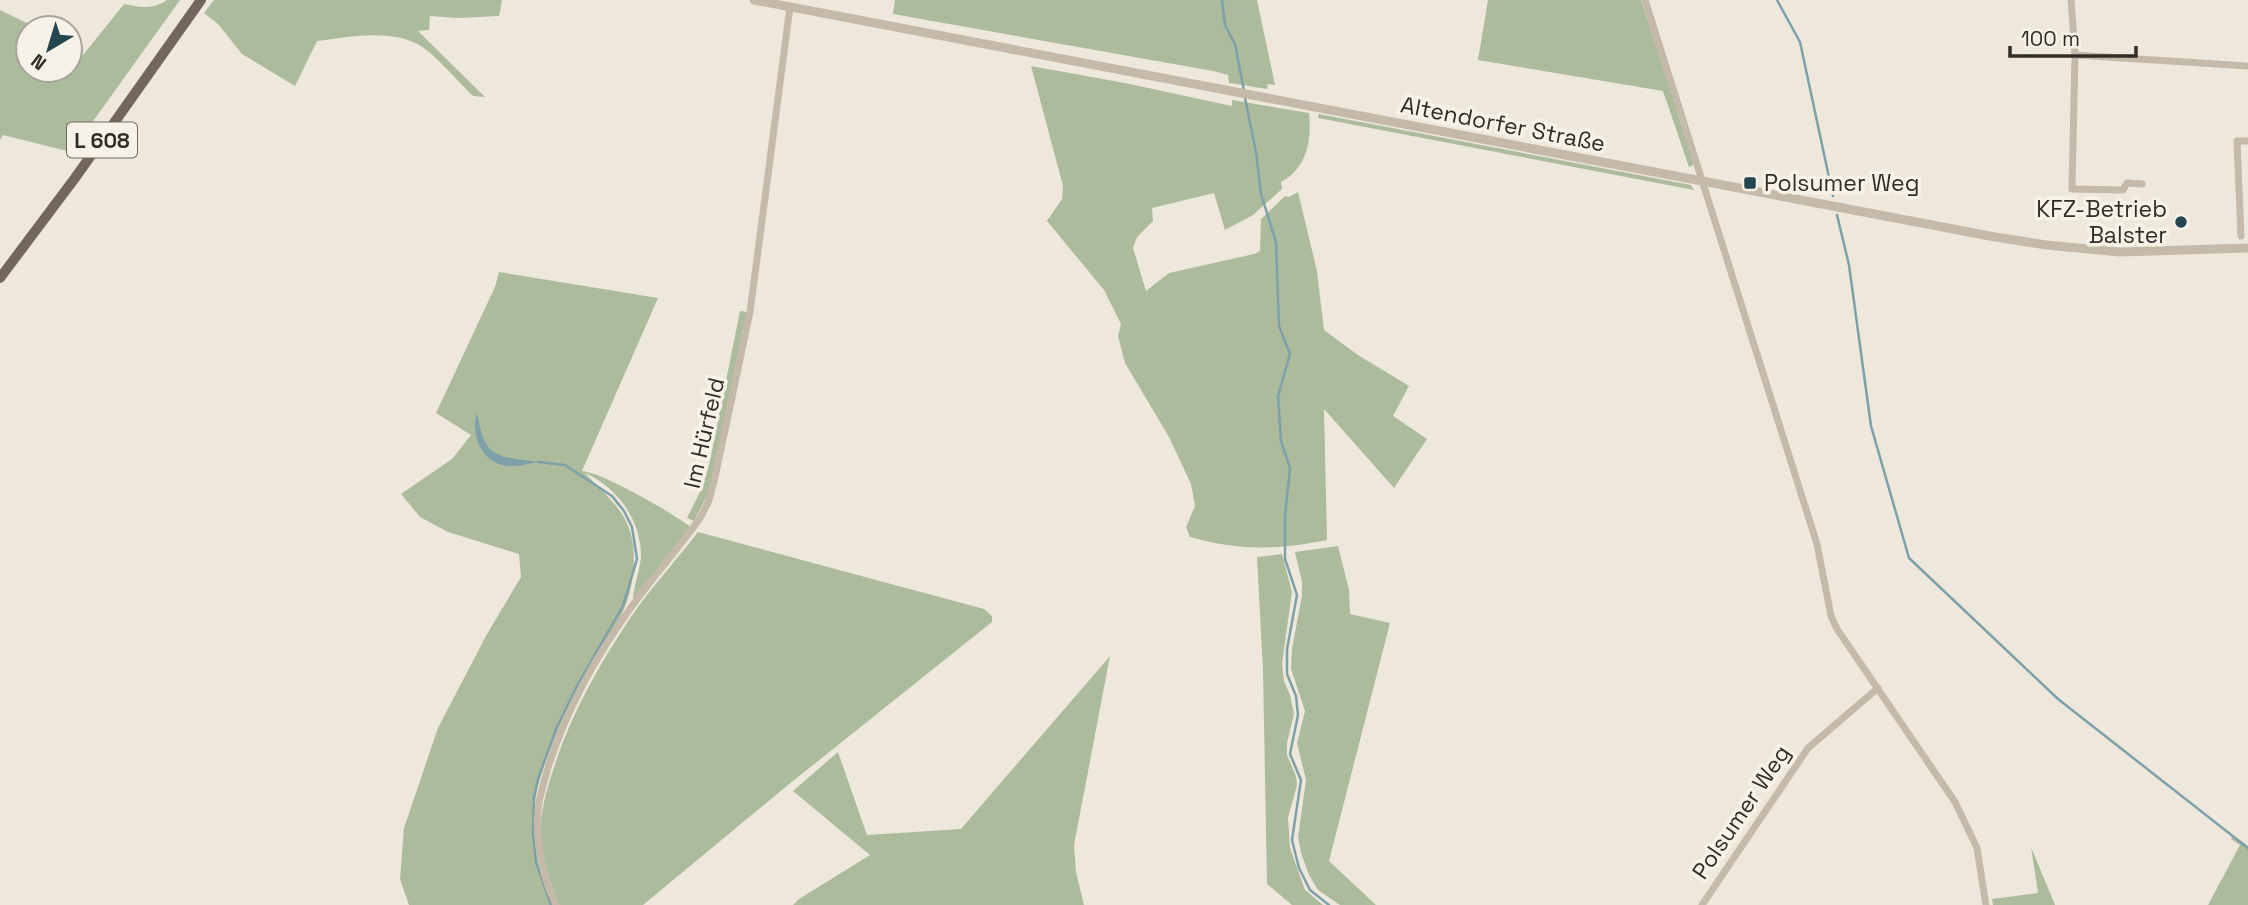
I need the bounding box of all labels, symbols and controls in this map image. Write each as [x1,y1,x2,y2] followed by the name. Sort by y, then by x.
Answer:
[14,14,84,84] north arrow
[2010,14,2136,58] scale bar
[2021,25,2080,52] text: 100 m
[26,48,52,76] text: N
[1398,89,1608,159] street label: Altendorfer Straße
[67,122,137,158] road number: L 608
[1764,168,1920,198] place label: Polsumer Weg
[1742,175,1758,191] marker: Polsumer Weg
[2036,194,2167,250] place label: KFZ-Betrieb Balster
[2173,214,2189,230] marker: KFZ-Betrieb Balster
[677,375,731,491] street label: Im Hürfeld
[1685,739,1797,885] street label: Polsumer Weg

